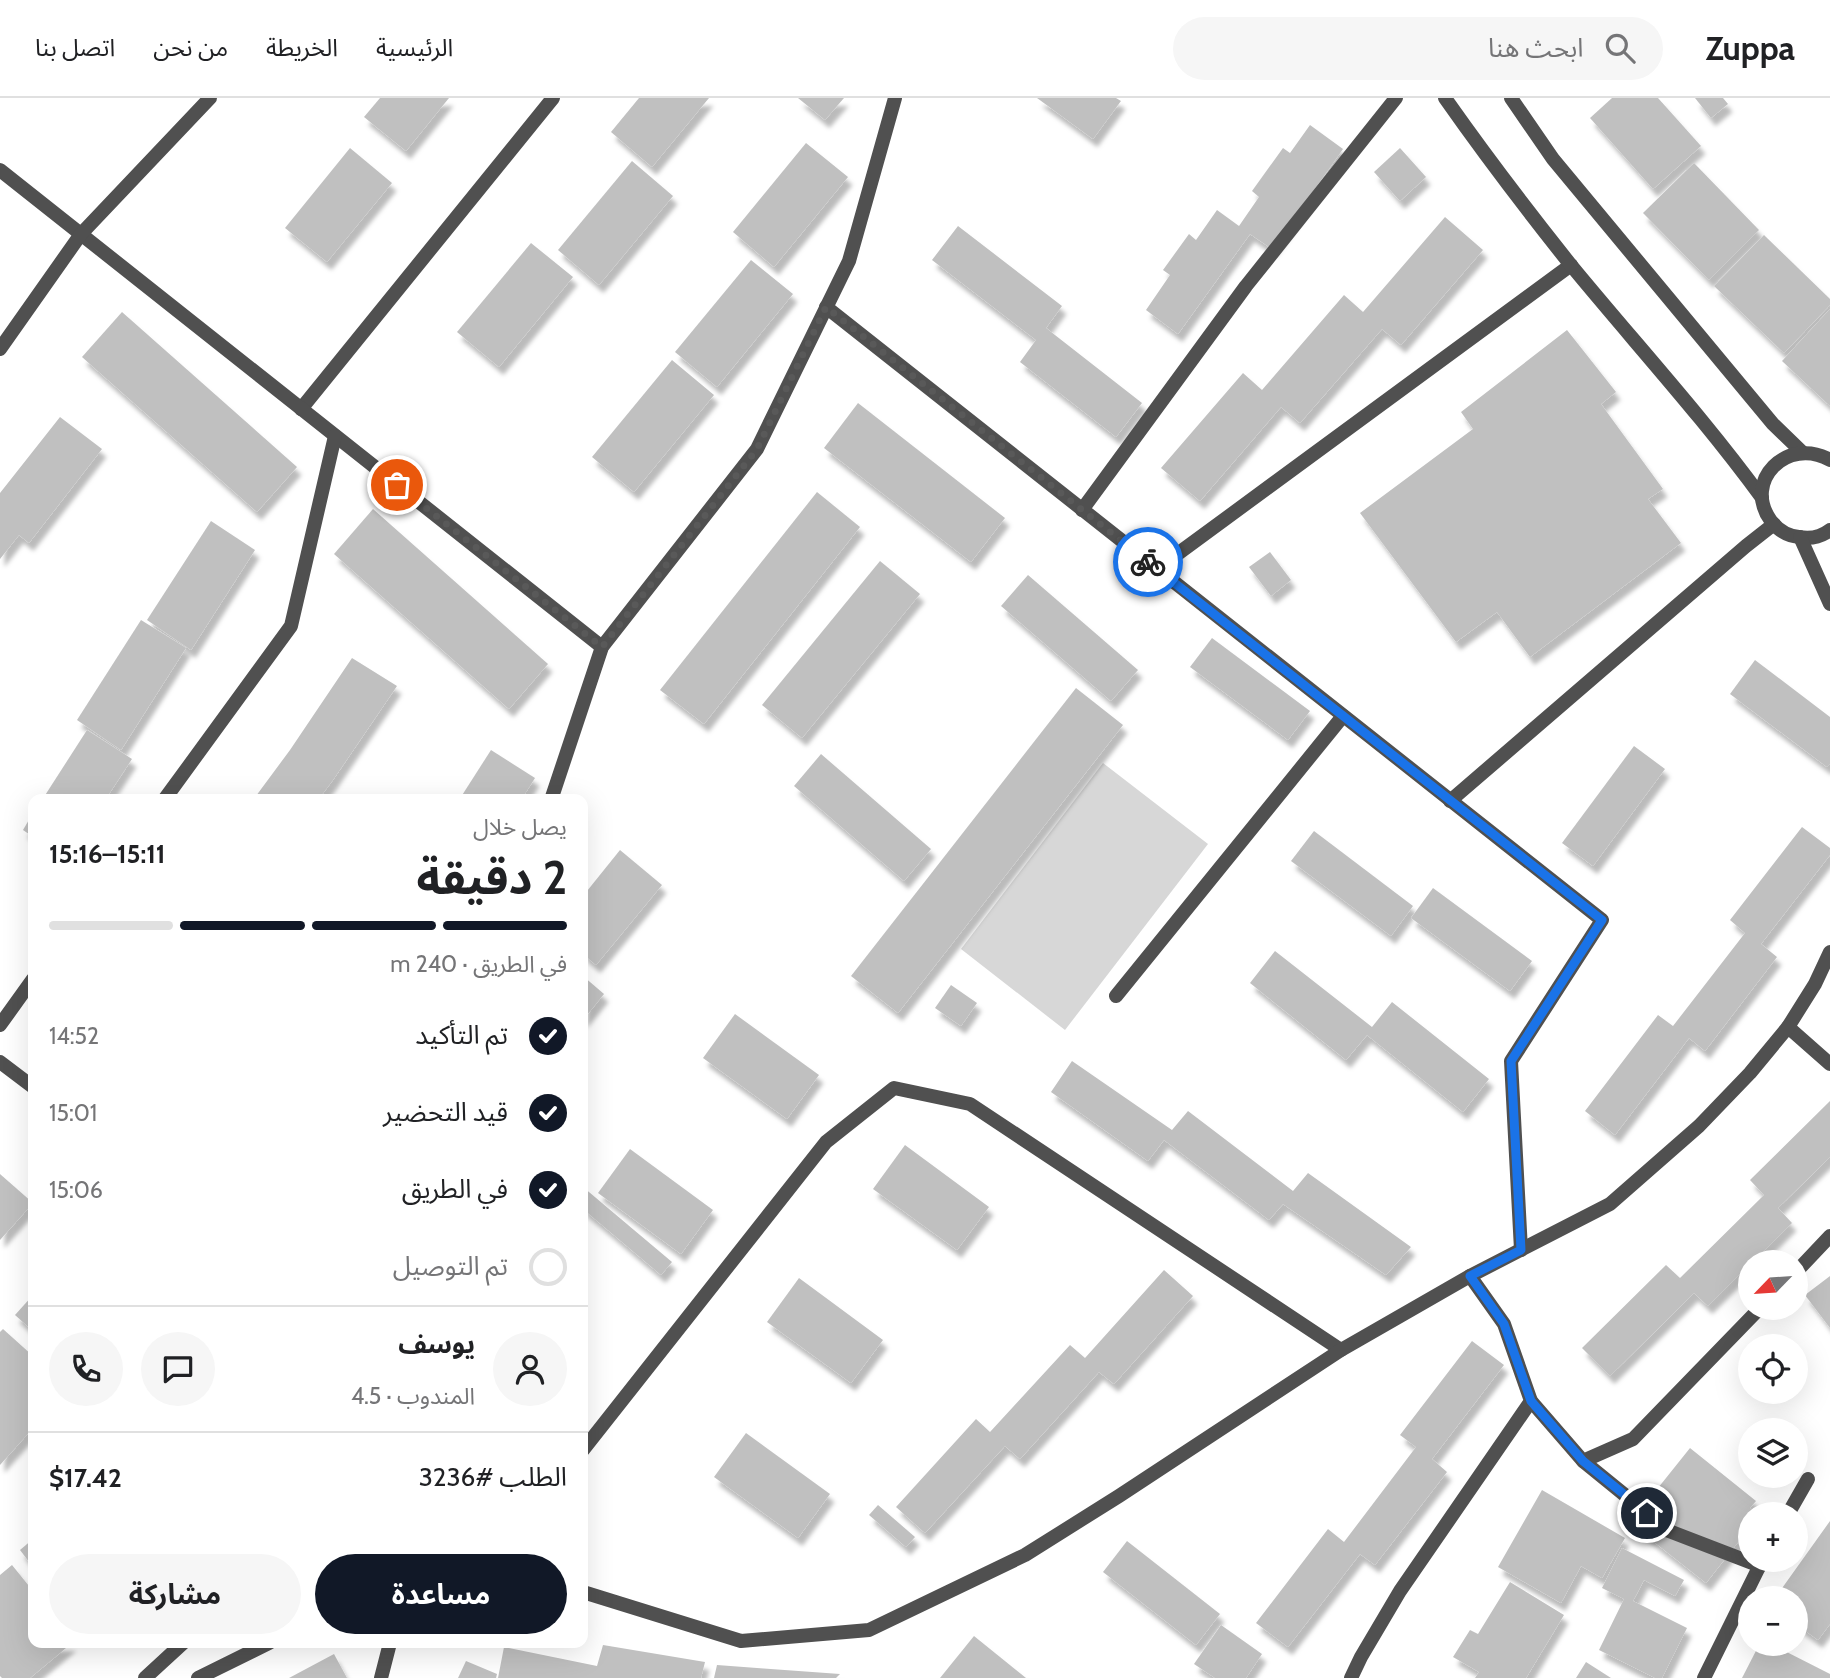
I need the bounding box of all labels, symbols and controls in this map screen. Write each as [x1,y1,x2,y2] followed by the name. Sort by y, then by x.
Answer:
[1173,17,1663,80] search box
[1705,28,1795,68] text: Zuppa
[1601,29,1639,67] icon: search
[1488,32,1583,64] text: ابحث هنا
[35,33,115,62] text: اتصل بنا
[153,33,228,62] text: من نحن
[266,33,338,62] text: الخريطة
[376,33,453,62] text: الرئيسية
[367,455,427,515] pin
[378,466,416,504] icon: bag
[1113,527,1183,597] courier
[1129,543,1167,581] icon: bike
[473,813,567,841] text: يصل خلال
[49,838,165,870] text: 15:11–15:16
[417,850,567,906] text: 2 دقيقة
[390,950,567,978] text: في الطريق · 240 m
[529,1017,567,1055] icon: check
[415,1019,508,1051] text: تم التأكيد
[49,1022,99,1050] text: 14:52
[529,1094,567,1132] icon: check
[383,1096,508,1128] text: قيد التحضير
[49,1099,97,1127] text: 15:01
[529,1171,567,1209] icon: check
[402,1173,508,1205] text: في الطريق
[49,1176,103,1204] text: 15:06
[393,1250,508,1282] text: تم التوصيل
[1738,1250,1808,1320] north arrow
[1738,1250,1808,1656] map controls
[398,1328,475,1360] text: يوسف
[49,1332,123,1406] button: phone
[141,1332,215,1406] button: chat
[493,1332,567,1406] button: person
[1738,1334,1808,1404] button: locate
[351,1382,475,1410] text: المندوب · 4.5
[1738,1418,1808,1488] button: layers
[419,1461,567,1493] text: الطلب #3236
[49,1462,122,1494] text: $17.42
[1617,1483,1677,1543] pin
[1628,1494,1666,1532] icon: home
[1738,1502,1808,1572] button: +
[49,1554,301,1634] button: مشاركة
[315,1554,567,1634] button: مساعدة
[1738,1586,1808,1656] button: −

